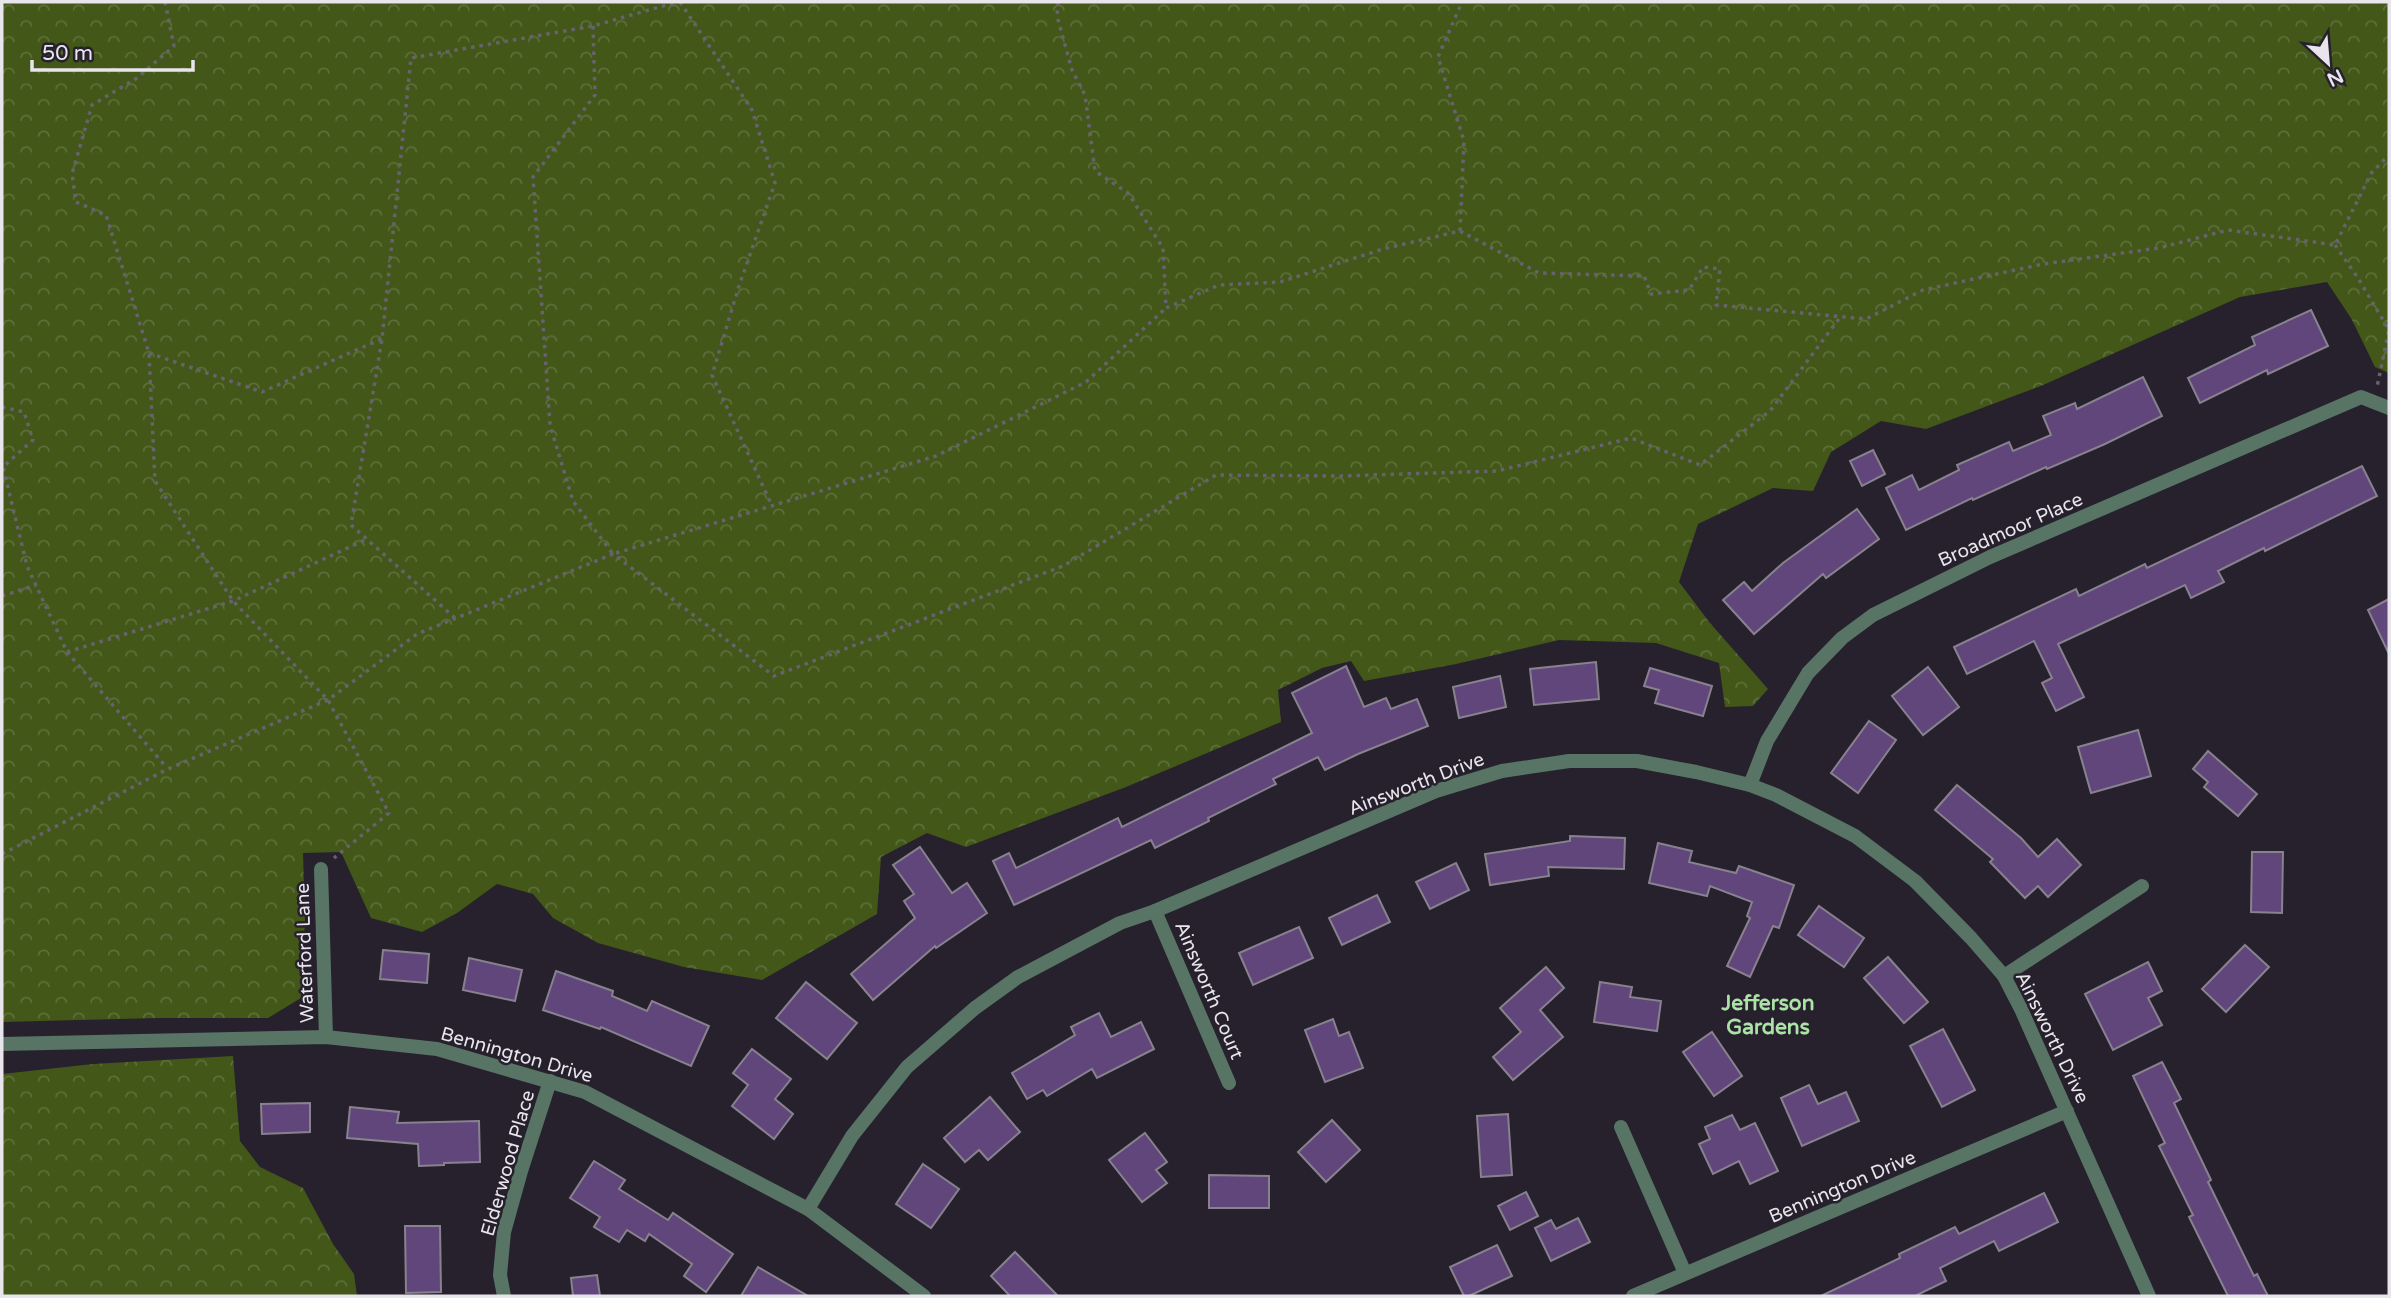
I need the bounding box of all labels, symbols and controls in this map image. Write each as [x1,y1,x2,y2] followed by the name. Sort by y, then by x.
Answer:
[32,28,192,72] scale bar
[2293,28,2363,98] north arrow
[42,41,93,66] text: 50 m
[2323,64,2347,91] text: N
[1935,488,2086,572] street label: Broadmoor Place
[1345,748,1487,820] street label: Ainsworth Drive
[292,883,318,1023] street label: Waterford Lane
[1170,918,1248,1063] street label: Ainsworth Court
[2011,968,2093,1107] street label: Ainsworth Drive
[1721,991,1814,1040] district label: Jefferson Gardens
[438,1023,595,1087] street label: Bennington Drive
[477,1088,539,1239] street label: Elderwood Place
[1766,1146,1919,1228] street label: Bennington Drive

